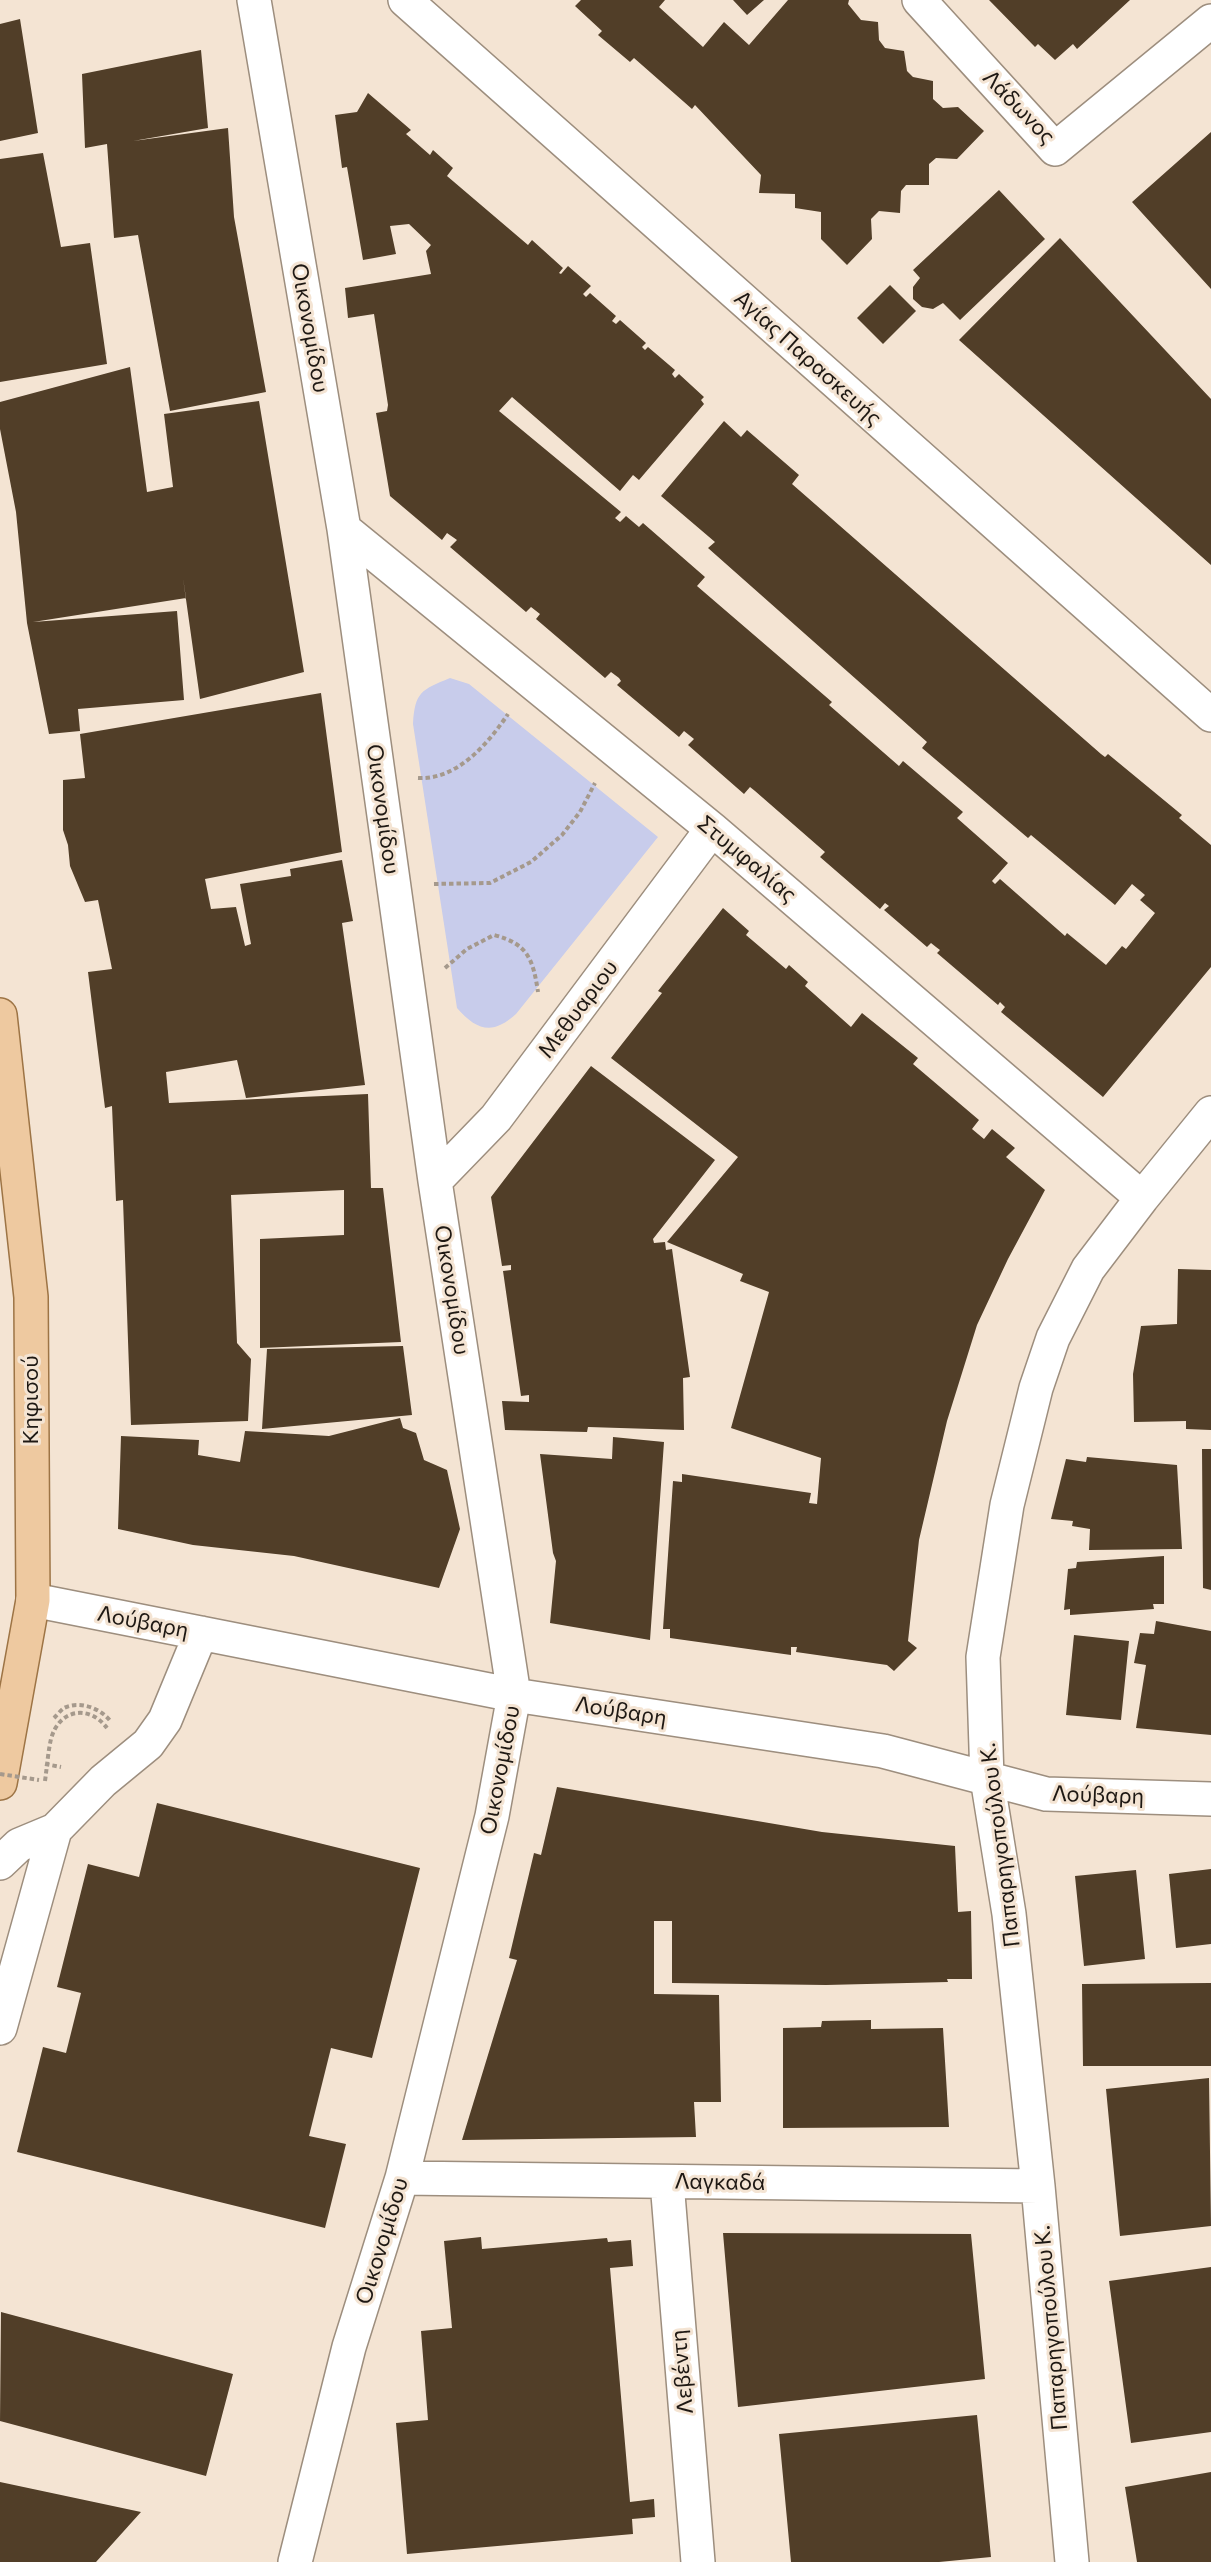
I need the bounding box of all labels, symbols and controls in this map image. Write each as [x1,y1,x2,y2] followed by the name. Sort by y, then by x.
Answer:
[977,65,1061,149] street label: Λάδωνος
[286,261,334,395] street label: Οικονομίδου
[729,285,887,431] street label: Αγίας Παρασκευής
[361,742,405,876] street label: Οικονομίδου
[692,810,802,908] street label: Στυμφαλίας
[533,955,623,1063] street label: Μεθυαριου
[429,1223,475,1357] street label: Οικονομίδου
[18,1355,44,1445] street label: Κηφισού
[95,1600,191,1644] street label: Λούβαρη
[573,1691,669,1731] street label: Λούβαρη
[475,1703,525,1837] street label: Οικονομίδου
[974,1741,1026,1949] street label: Παπαρηγοπούλου Κ.
[1051,1780,1145,1810] street label: Λούβαρη
[674,2168,766,2196] street label: Λαγκαδά
[350,2175,414,2307] street label: Οικονομίδου
[1029,2224,1073,2432] street label: Παπαρηγοπούλου Κ.
[665,2329,699,2415] street label: Λεβέντη

